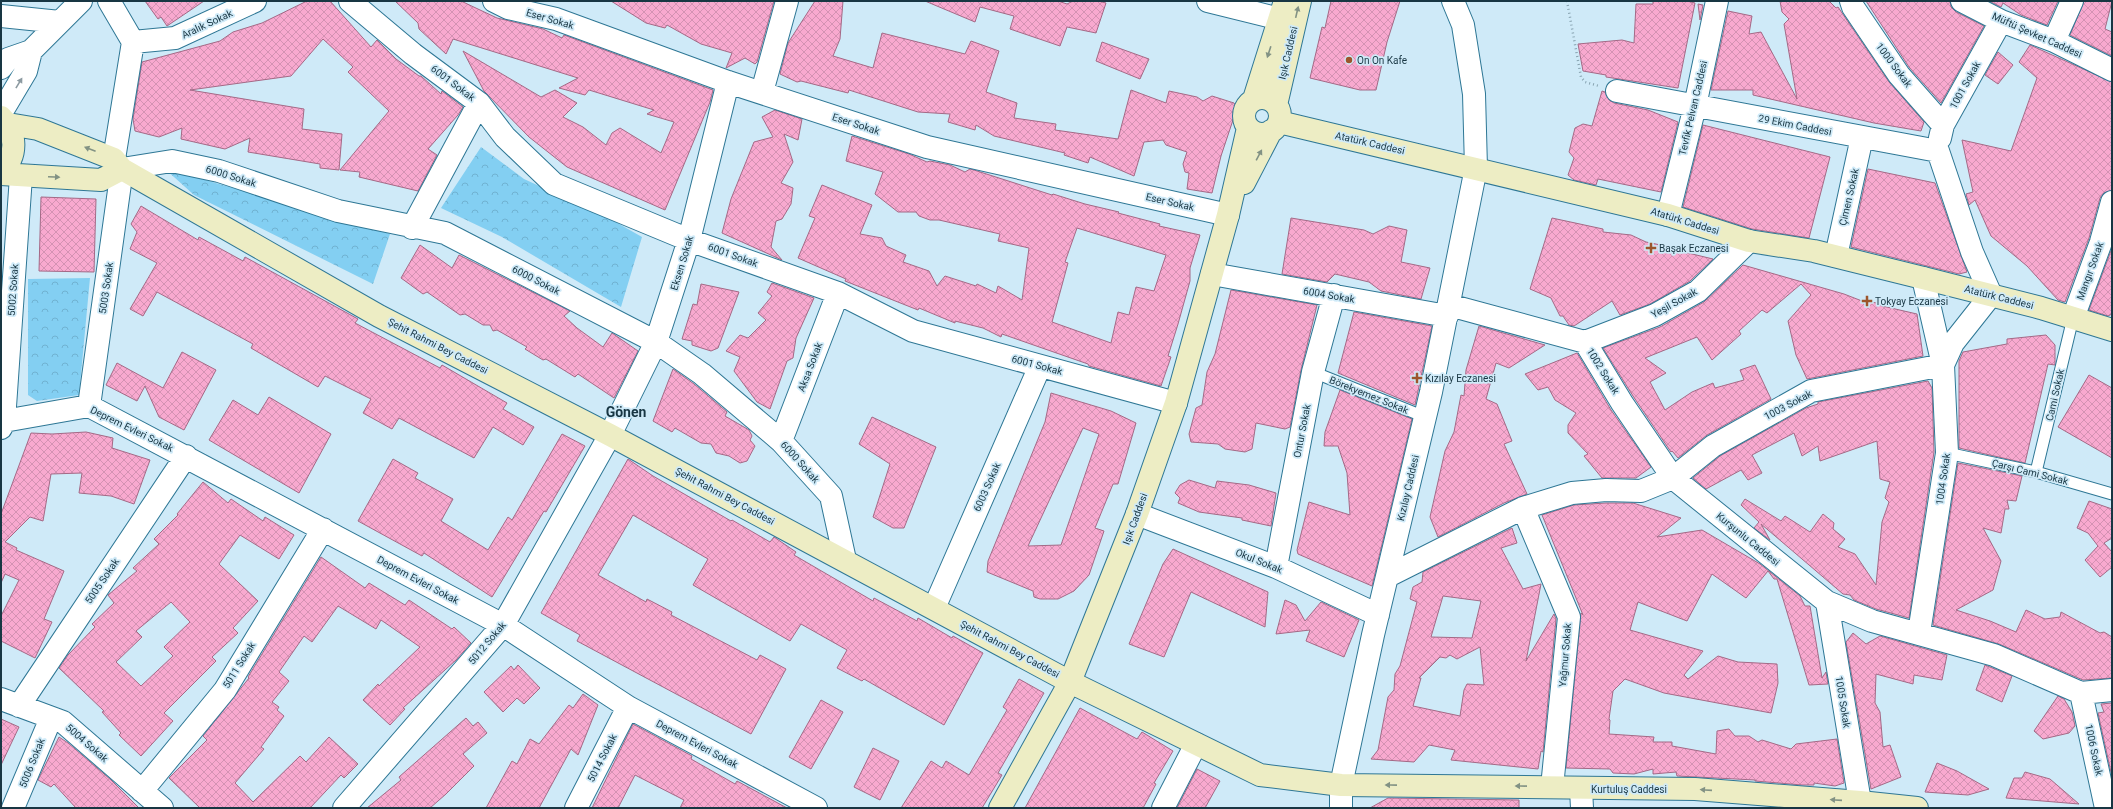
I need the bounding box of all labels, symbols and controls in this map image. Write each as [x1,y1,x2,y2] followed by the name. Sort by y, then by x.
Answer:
[1295,6,1301,18] one-way arrow
[180,7,235,41] street label: Aralık Sokak
[525,7,576,31] street label: Eser Sokak
[1990,10,2084,60] street label: Müftü Şevket Caddesi
[1277,25,1299,81] street label: Işık Caddesi
[1874,41,1915,90] street label: 1000 Sokak
[1266,46,1272,58] one-way arrow
[1344,55,1354,65] marker: On On Kafe
[1357,55,1407,66] place label: On On Kafe
[1948,59,1983,110] street label: 1001 Sokak
[1677,60,1709,156] street label: Tevfik Pelvan Caddesi
[429,63,478,104] street label: 6001 Sokak
[15,78,23,88] one-way arrow
[831,111,882,137] street label: Eser Sokak
[1757,113,1833,137] street label: 29 Ekim Caddesi
[1334,130,1406,156] street label: Atatürk Caddesi
[84,146,96,152] one-way arrow
[1255,149,1262,161] one-way arrow
[204,163,258,189] street label: 6000 Sokak
[1837,166,1861,227] street label: Çimen Sokak
[48,174,60,181] one-way arrow
[1145,191,1196,213] street label: Eser Sokak
[1649,205,1721,237] street label: Atatürk Caddesi
[668,234,696,292] street label: Eksen Sokak
[2074,240,2106,301] street label: Mangır Sokak
[707,241,760,269] street label: 6001 Sokak
[1646,243,1656,253] marker: Başak Eczanesi
[1659,243,1728,254] place label: Başak Eczanesi
[97,260,115,315] street label: 5003 Sokak
[6,263,20,316] street label: 5002 Sokak
[510,263,563,297] street label: 6000 Sokak
[1963,283,2035,311] street label: Atatürk Caddesi
[1302,285,1357,305] street label: 6004 Sokak
[1649,285,1700,320] street label: Yeşil Sokak
[1862,296,1872,306] marker: Tokyay Eczanesi
[1875,296,1948,307] place label: Tokyay Eczanesi
[386,316,490,376] street label: Şehit Rahmi Bey Caddesi
[796,340,825,393] street label: Aksa Sokak
[1585,346,1622,397] street label: 1002 Sokak
[1010,353,1065,377] street label: 6001 Sokak
[2044,367,2067,422] street label: Cami Sokak
[1412,373,1422,383] marker: Kızılay Eczanesi
[1425,373,1496,384] place label: Kızılay Eczanesi
[1328,374,1411,416] street label: Börekyemez Sokak
[1762,387,1814,422] street label: 1003 Sokak
[1291,402,1313,459] street label: Ontur Sokak
[89,404,176,454] street label: Deprem Evleri Sokak
[606,404,647,420] district label: Gönen
[778,439,822,486] street label: 6000 Sokak
[1934,451,1952,506] street label: 1004 Sokak
[1395,454,1421,522] street label: Kızılay Caddesi
[1991,457,2070,487] street label: Çarşı Cami Sokak
[971,460,1003,513] street label: 6003 Sokak
[674,465,776,527] street label: Şehit Rahmi Bey Caddesi
[1121,492,1149,546] street label: Işık Caddesi
[1714,510,1782,568] street label: Kurşunlu Caddesi
[1234,547,1285,576] street label: Okul Sokak
[375,554,462,607] street label: Deprem Evleri Sokak
[83,556,122,606] street label: 5005 Sokak
[959,618,1061,680] street label: Şehit Rahmi Bey Caddesi
[466,619,509,667] street label: 5012 Sokak
[1557,622,1573,687] street label: Yağmur Sokak
[221,639,258,690] street label: 5011 Sokak
[1833,675,1853,730] street label: 1005 Sokak
[654,718,741,771] street label: Deprem Evleri Sokak
[64,722,111,765] street label: 5004 Sokak
[2083,723,2105,778] street label: 1006 Sokak
[585,731,619,784] street label: 5014 Sokak
[17,736,47,789] street label: 5006 Sokak
[1384,782,1397,788] one-way arrow
[1515,783,1527,790] one-way arrow
[1591,784,1667,795] street label: Kurtuluş Caddesi
[1700,787,1712,794] one-way arrow
[1830,796,1842,803] one-way arrow

